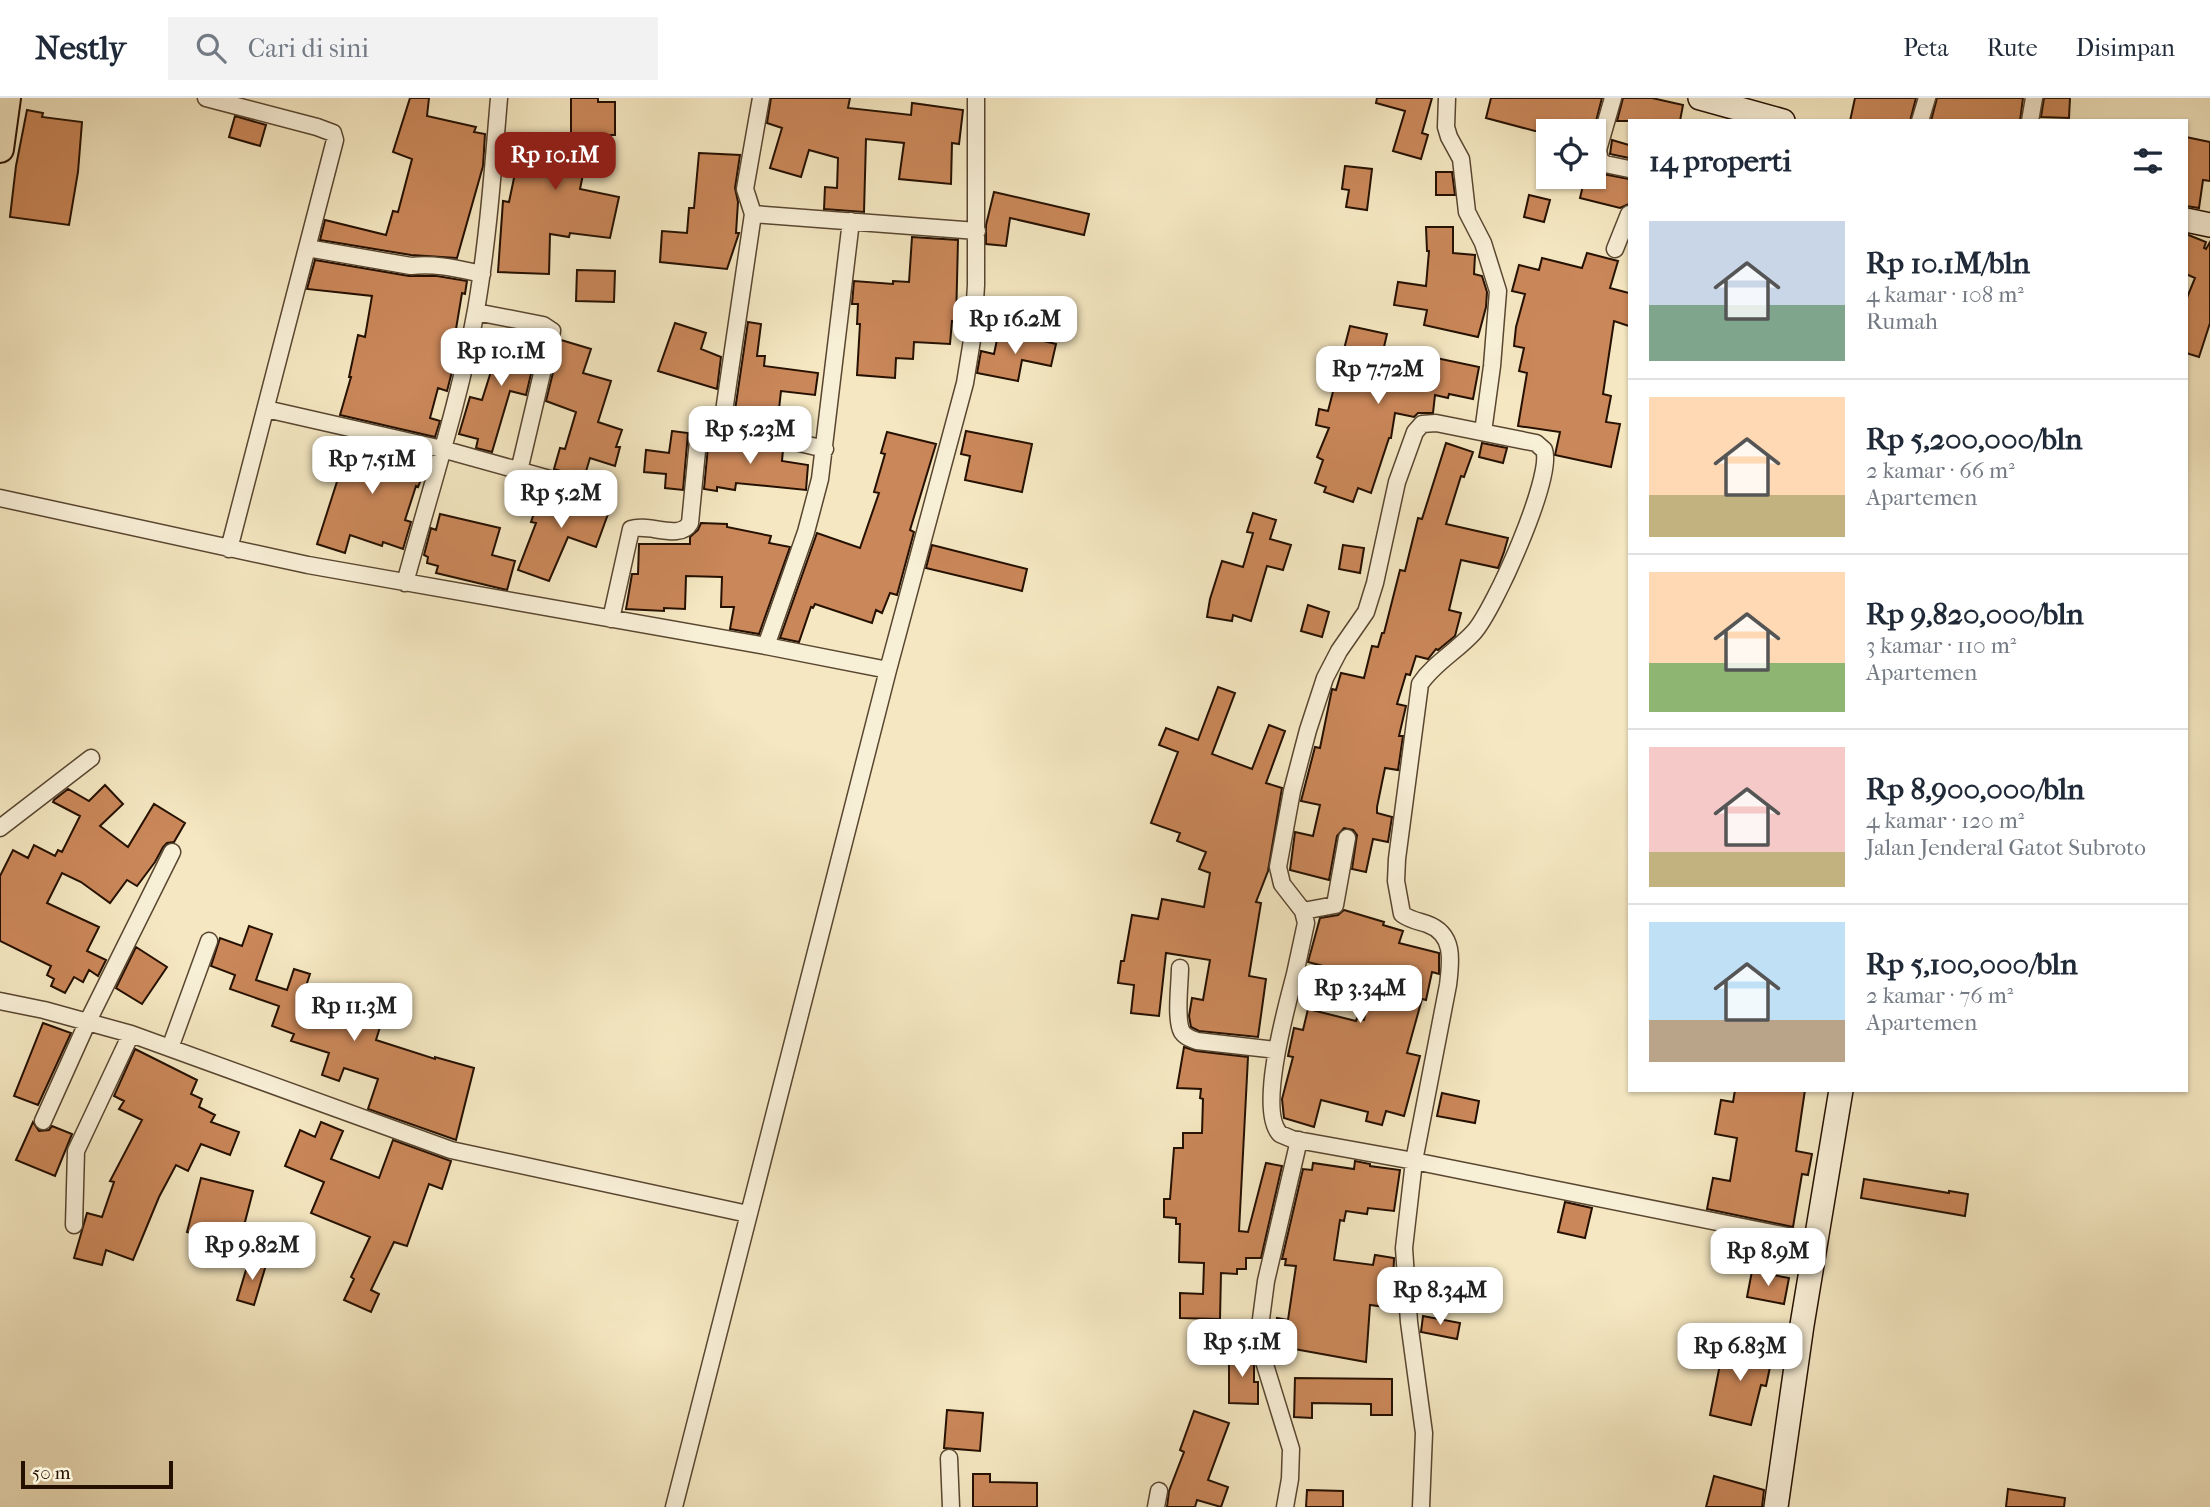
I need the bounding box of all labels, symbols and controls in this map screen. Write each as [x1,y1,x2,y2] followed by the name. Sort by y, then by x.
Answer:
[168,17,658,80] search box
[35,29,126,68] text: Nestly
[192,29,230,67] icon: search
[248,33,369,64] text: Cari di sini
[1903,34,1949,62] text: Peta
[1987,34,2038,62] text: Rute
[2076,34,2175,62] text: Disimpan
[1536,119,1606,189] map controls
[1536,119,1606,189] button: locate
[483,132,627,192] pin: Rp 10.1M
[511,141,599,168] text: Rp 10.1M
[2129,142,2167,180] icon: filters
[1649,144,1791,179] text: 14 properti
[1866,246,2030,281] text: Rp 10.1M/bln
[1705,249,1789,333] icon: home
[1866,281,2024,308] text: 4 kamar · 108 m²
[943,296,1087,356] pin: Rp 16.2M
[969,305,1061,332] text: Rp 16.2M
[1866,308,1938,335] text: Rumah
[429,328,573,388] pin: Rp 10.1M
[457,337,545,364] text: Rp 10.1M
[1306,346,1450,406] pin: Rp 7.72M
[1332,355,1424,382] text: Rp 7.72M
[678,406,822,466] pin: Rp 5.23M
[705,415,795,442] text: Rp 5.23M
[1866,422,2083,457] text: Rp 5,200,000/bln
[1705,425,1789,509] icon: home
[300,436,444,496] pin: Rp 7.51M
[328,445,416,472] text: Rp 7.51M
[1866,457,2015,484] text: 2 kamar · 66 m²
[496,470,626,530] pin: Rp 5.2M
[520,479,602,506] text: Rp 5.2M
[1866,484,1977,511] text: Apartemen
[1866,597,2084,632] text: Rp 9,820,000/bln
[1705,600,1789,684] icon: home
[1866,632,2016,659] text: 3 kamar · 110 m²
[1866,659,1977,686] text: Apartemen
[1866,772,2084,807] text: Rp 8,900,000/bln
[1705,775,1789,859] icon: home
[1866,807,2024,834] text: 4 kamar · 120 m²
[1866,834,2146,861] text: Jalan Jenderal Gatot Subroto
[1866,947,2078,982] text: Rp 5,100,000/bln
[1705,950,1789,1034] icon: home
[1288,965,1432,1025] pin: Rp 3.34M
[1314,974,1406,1001] text: Rp 3.34M
[1866,982,2013,1009] text: 2 kamar · 76 m²
[282,984,426,1043] pin: Rp 11.3M
[311,992,397,1019] text: Rp 11.3M
[1866,1009,1977,1036] text: Apartemen
[180,1222,324,1282] pin: Rp 9.82M
[1703,1228,1833,1288] pin: Rp 8.9M
[205,1231,300,1258] text: Rp 9.82M
[1727,1237,1809,1264] text: Rp 8.9M
[1368,1268,1512,1327] pin: Rp 8.34M
[1393,1276,1487,1303] text: Rp 8.34M
[1177,1320,1307,1379] pin: Rp 5.1M
[1668,1324,1812,1383] pin: Rp 6.83M
[1203,1328,1281,1355] text: Rp 5.1M
[1694,1332,1787,1359] text: Rp 6.83M
[21,1458,173,1490] scale bar
[32,1462,71,1484] text: 50 m

